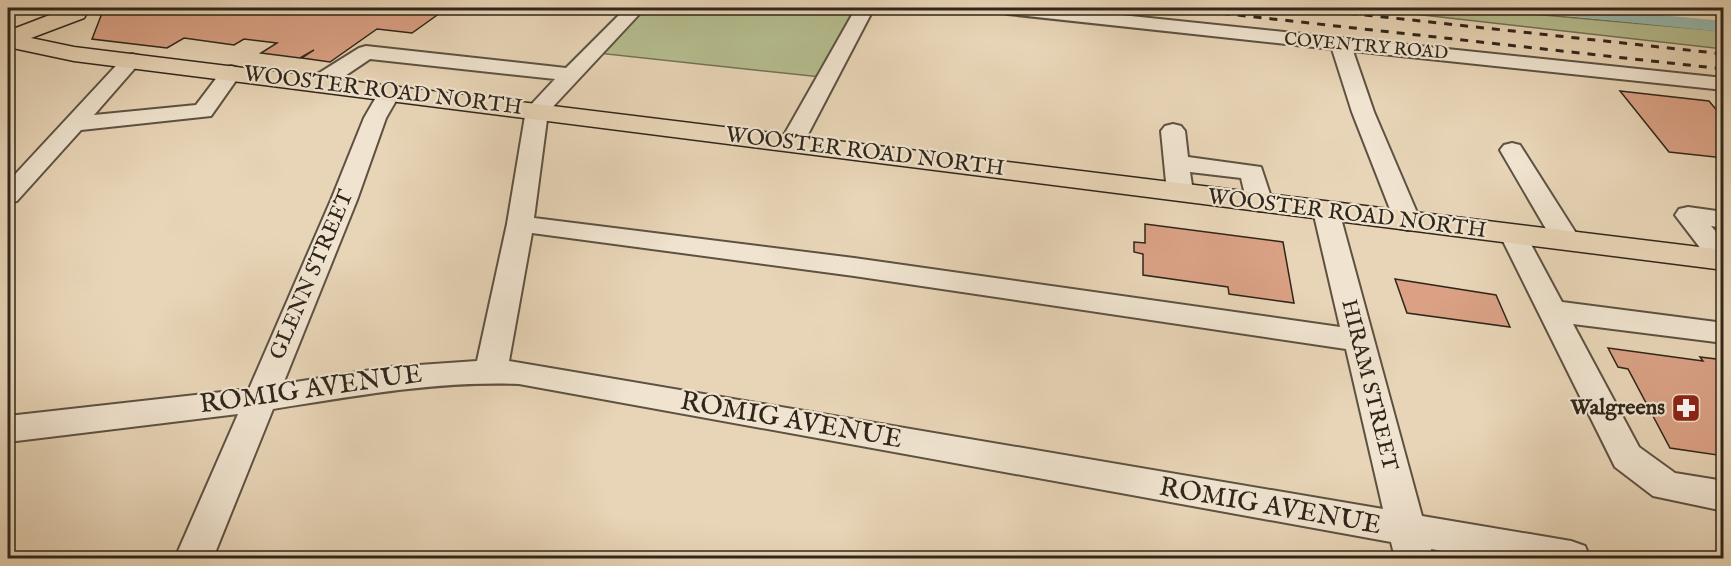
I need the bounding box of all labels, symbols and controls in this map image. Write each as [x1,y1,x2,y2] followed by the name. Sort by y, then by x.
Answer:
[1283,28,1449,66] street label: COVENTRY ROAD
[242,60,524,122] street label: WOOSTER ROAD NORTH
[724,121,1006,183] street label: WOOSTER ROAD NORTH
[1206,183,1488,245] street label: WOOSTER ROAD NORTH
[264,186,360,364] street label: GLENN STREET
[1334,296,1404,474] street label: HIRAM STREET
[197,358,425,422] street label: ROMIG AVENUE
[677,385,905,457] street label: ROMIG AVENUE
[1670,392,1702,424] pharmacy icon: Walgreens
[1569,394,1665,422] place label: Walgreens
[1156,471,1384,543] street label: ROMIG AVENUE

